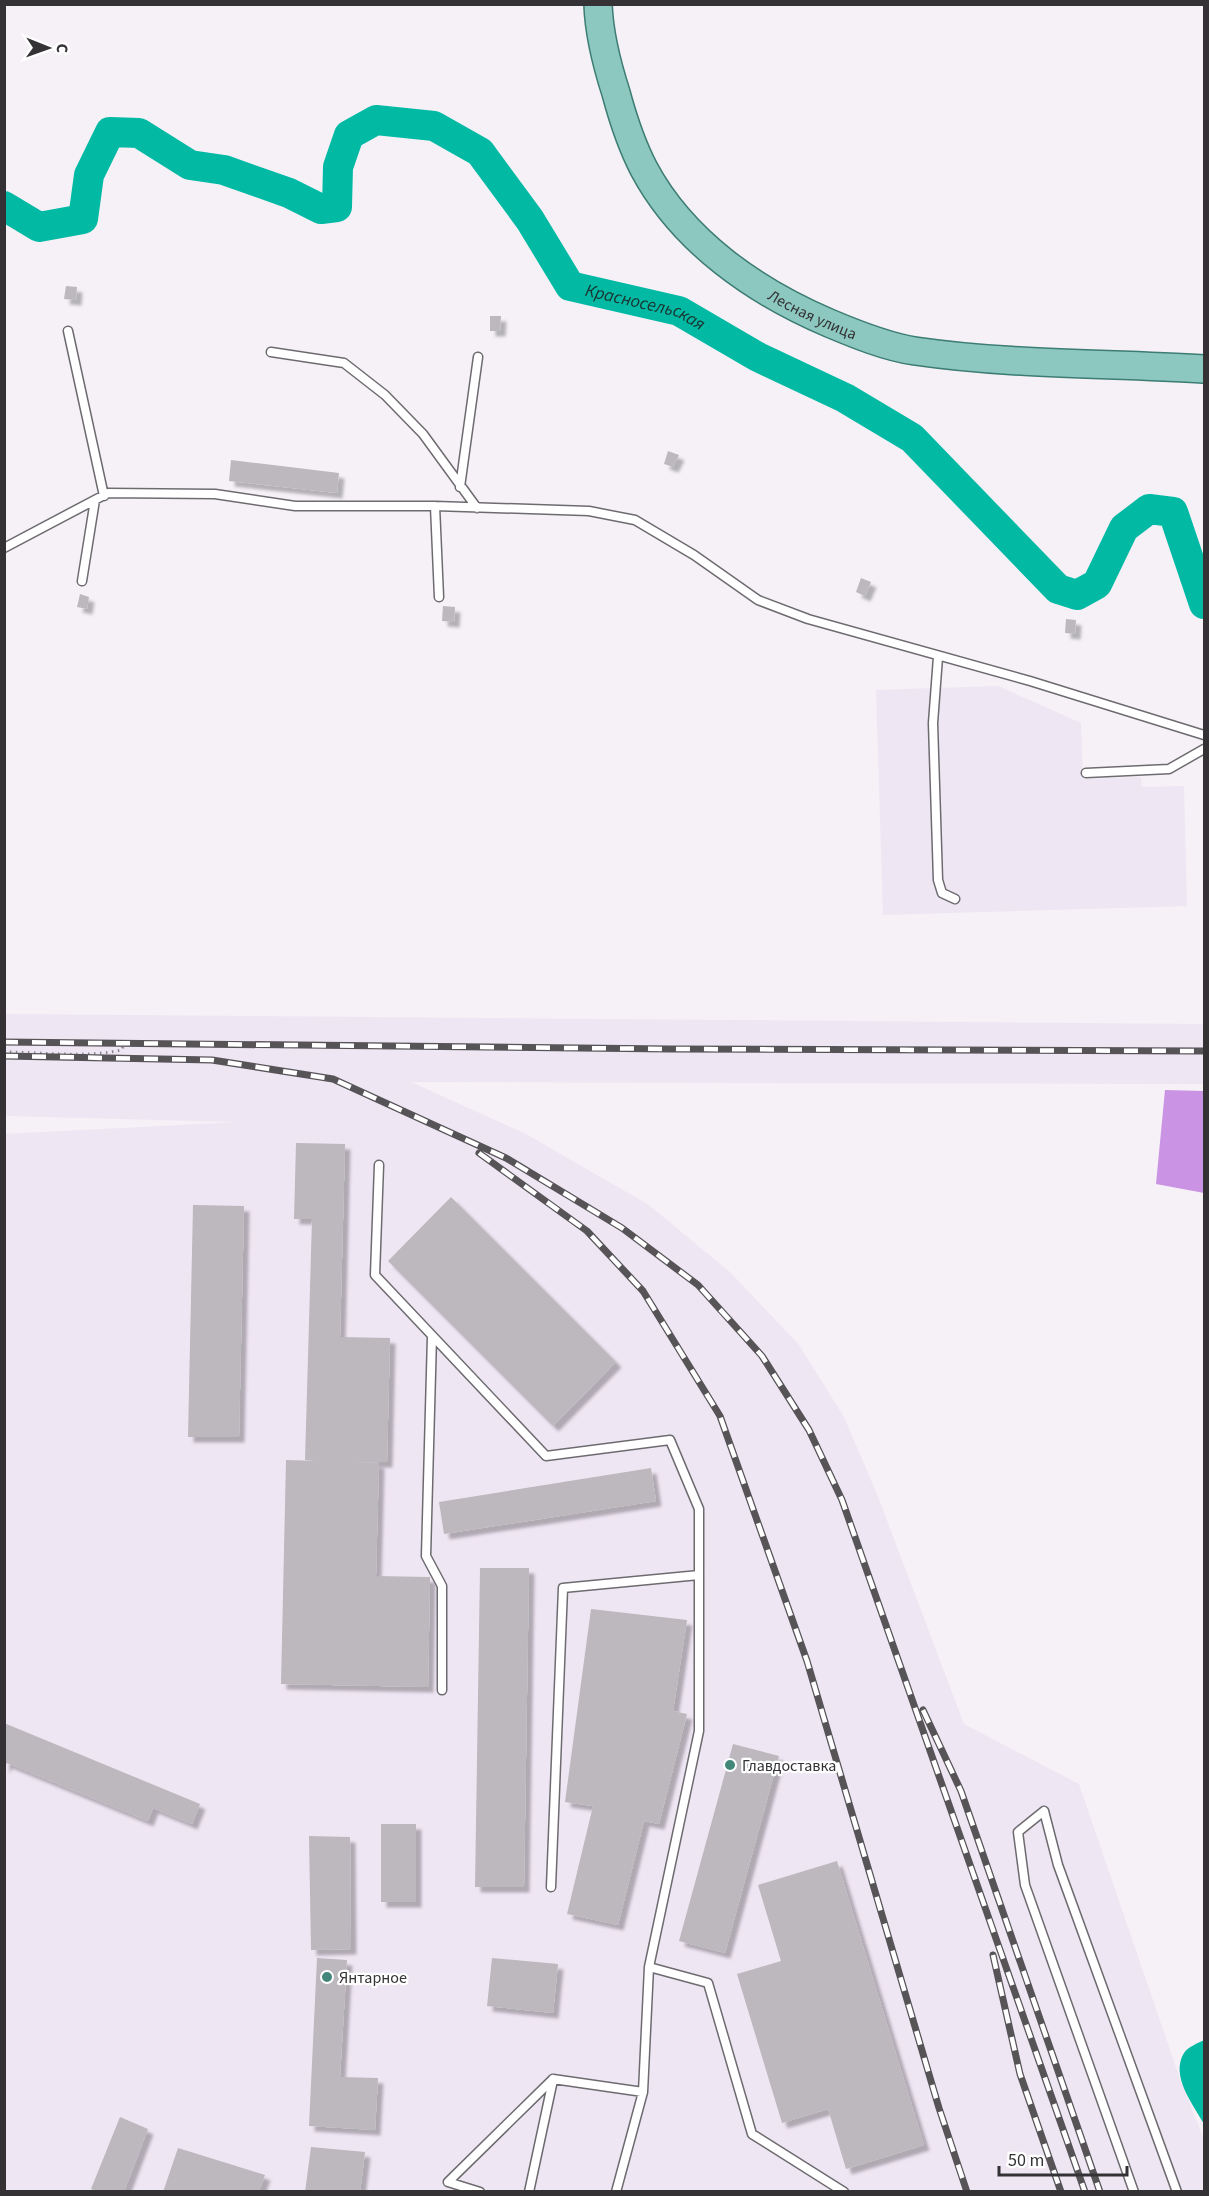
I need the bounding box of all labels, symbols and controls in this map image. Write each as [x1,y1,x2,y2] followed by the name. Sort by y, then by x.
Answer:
[18,18,78,78] north arrow
[51,43,73,53] text: С
[583,278,710,337] water label: Красносельская
[764,285,860,345] street label: Лесная улица
[742,1755,836,1777] place label: Главдоставка
[723,1758,737,1772] marker: Главдоставка
[339,1967,407,1989] place label: Янтарное
[320,1970,334,1984] marker: Янтарное
[999,2139,1126,2177] scale bar
[1008,2148,1044,2173] text: 50 m

